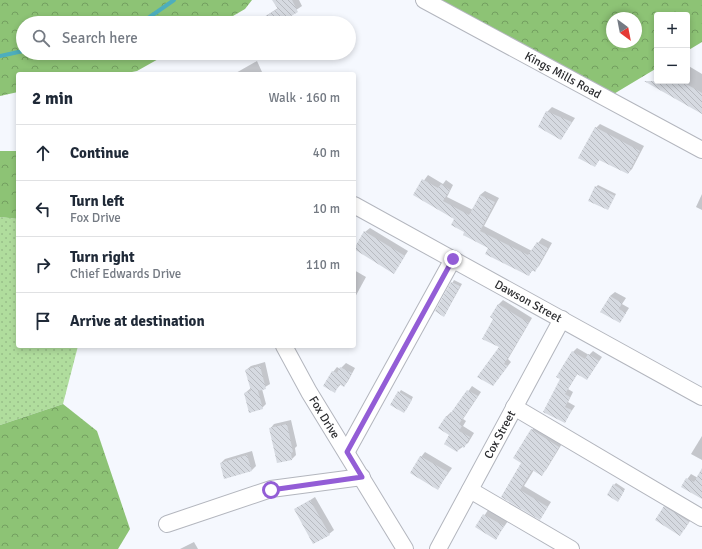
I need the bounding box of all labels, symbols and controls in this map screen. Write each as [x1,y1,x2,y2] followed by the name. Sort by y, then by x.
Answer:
[606,12,642,48] north arrow
[654,12,690,84] map controls
[654,12,690,48] button: +
[16,16,356,60] search box
[30,27,52,49] icon: search
[62,29,138,47] text: Search here
[522,48,604,102] street label: Kings Mills Road
[654,48,690,84] button: −
[32,88,73,109] text: 2 min
[269,90,340,106] text: Walk · 160 m
[32,142,54,164] icon: ahead
[70,144,129,162] text: Continue
[313,145,340,161] text: 40 m
[70,192,124,210] text: Turn left
[32,198,54,220] icon: left
[313,201,340,217] text: 10 m
[70,210,121,226] text: Fox Drive
[70,248,135,266] text: Turn right
[444,250,462,268] route end
[32,254,54,276] icon: right
[306,257,340,273] text: 110 m
[70,266,181,282] text: Chief Edwards Drive
[492,277,564,326] street label: Dawson Street
[32,310,54,332] icon: arrive
[70,312,205,330] text: Arrive at destination
[306,393,343,441] street label: Fox Drive
[481,408,519,461] street label: Cox Street
[262,481,280,499] route start

